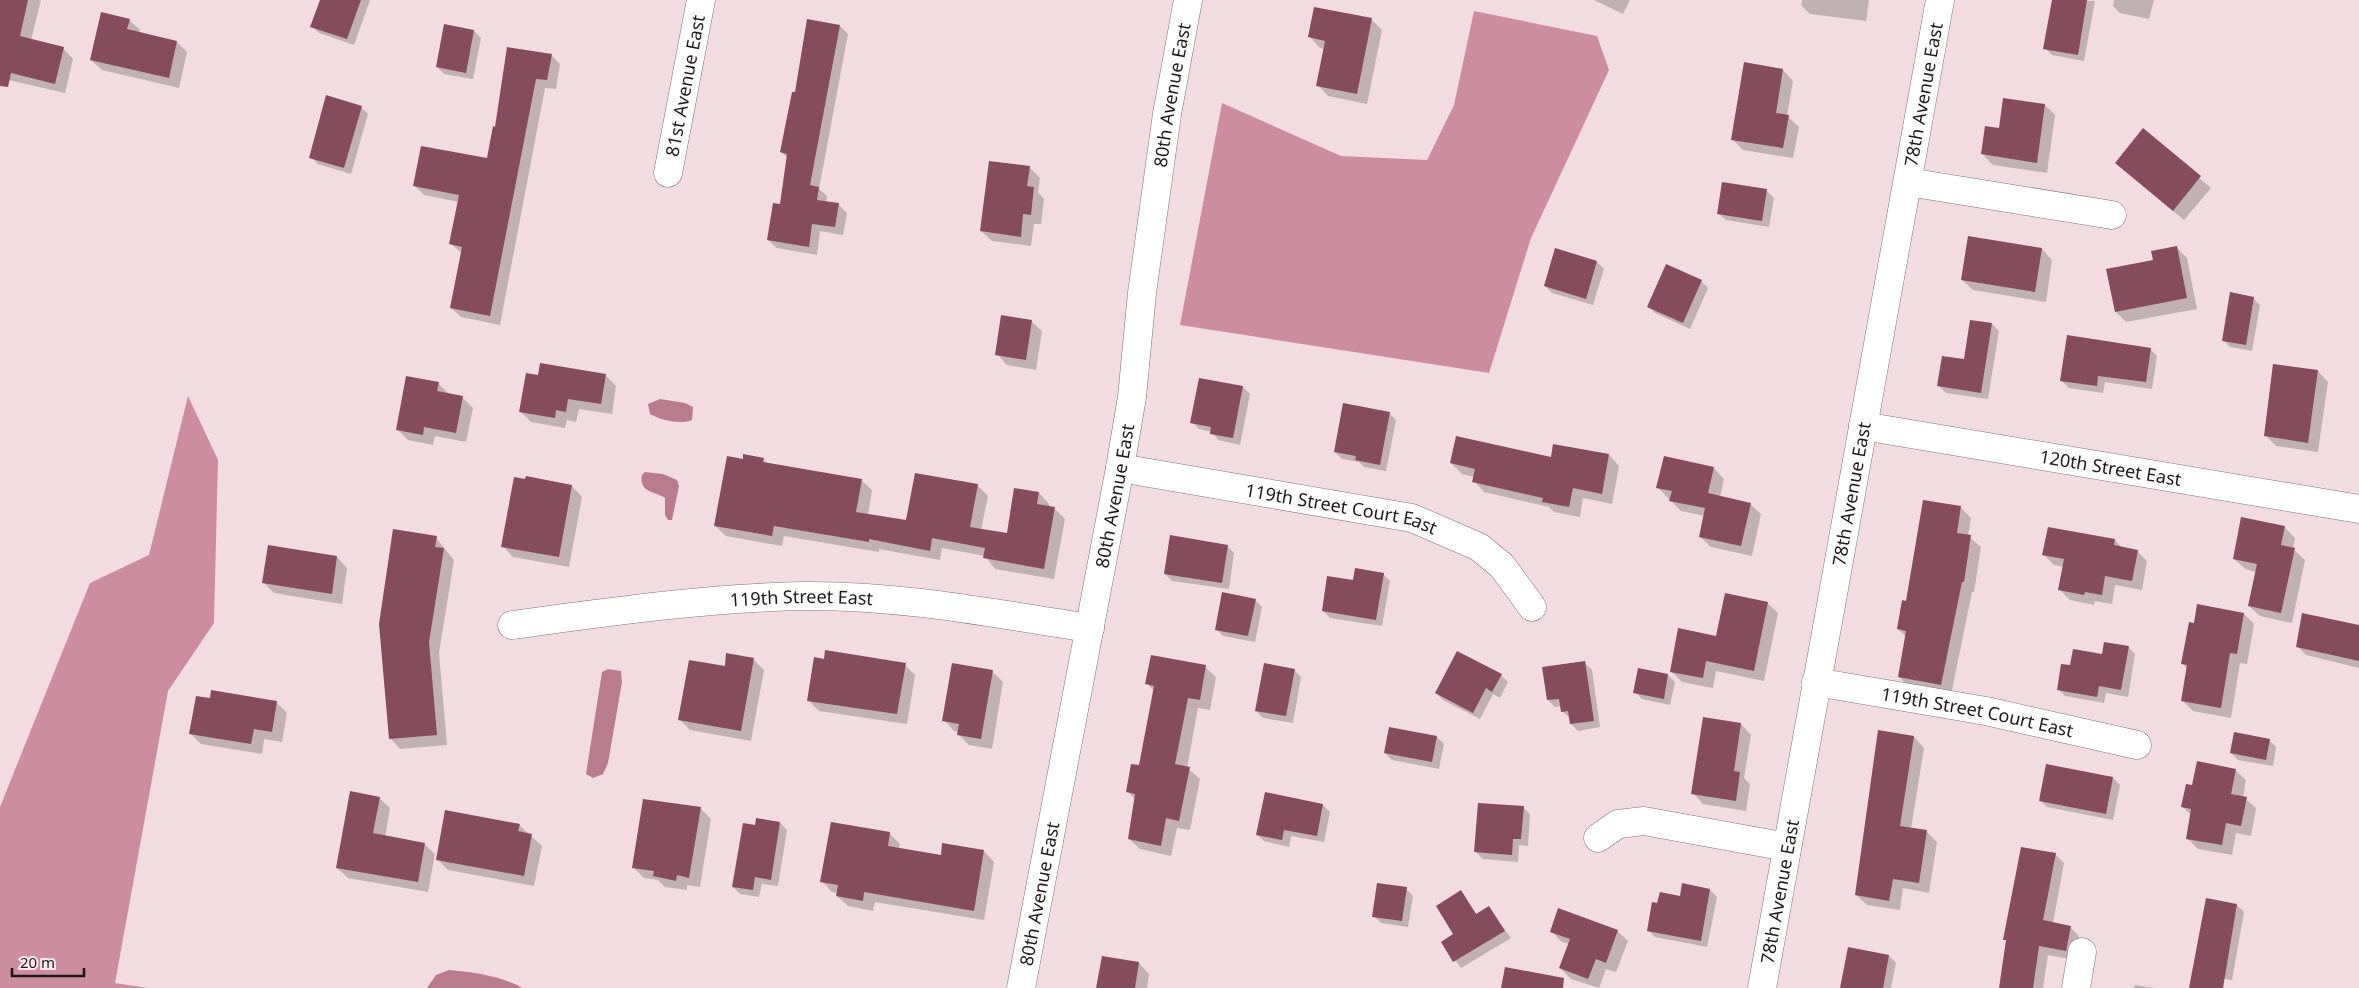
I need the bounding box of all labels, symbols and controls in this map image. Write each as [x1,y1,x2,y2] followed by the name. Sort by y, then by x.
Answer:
[659,12,710,158] street label: 81st Avenue East
[1148,20,1196,169] street label: 80th Avenue East
[1898,20,1948,168] street label: 78th Avenue East
[1826,419,1876,568] street label: 78th Avenue East
[1089,421,1139,570] street label: 80th Avenue East
[2038,444,2184,491] street label: 120th Street East
[1243,478,1442,540] street label: 119th Street Court East
[729,584,874,612] street label: 119th Street East
[1879,681,2076,742] street label: 119th Street Court East
[1755,817,1804,966] street label: 78th Avenue East
[1014,819,1064,968] street label: 80th Avenue East
[12,946,85,978] scale bar
[20,952,55,972] text: 20 m

